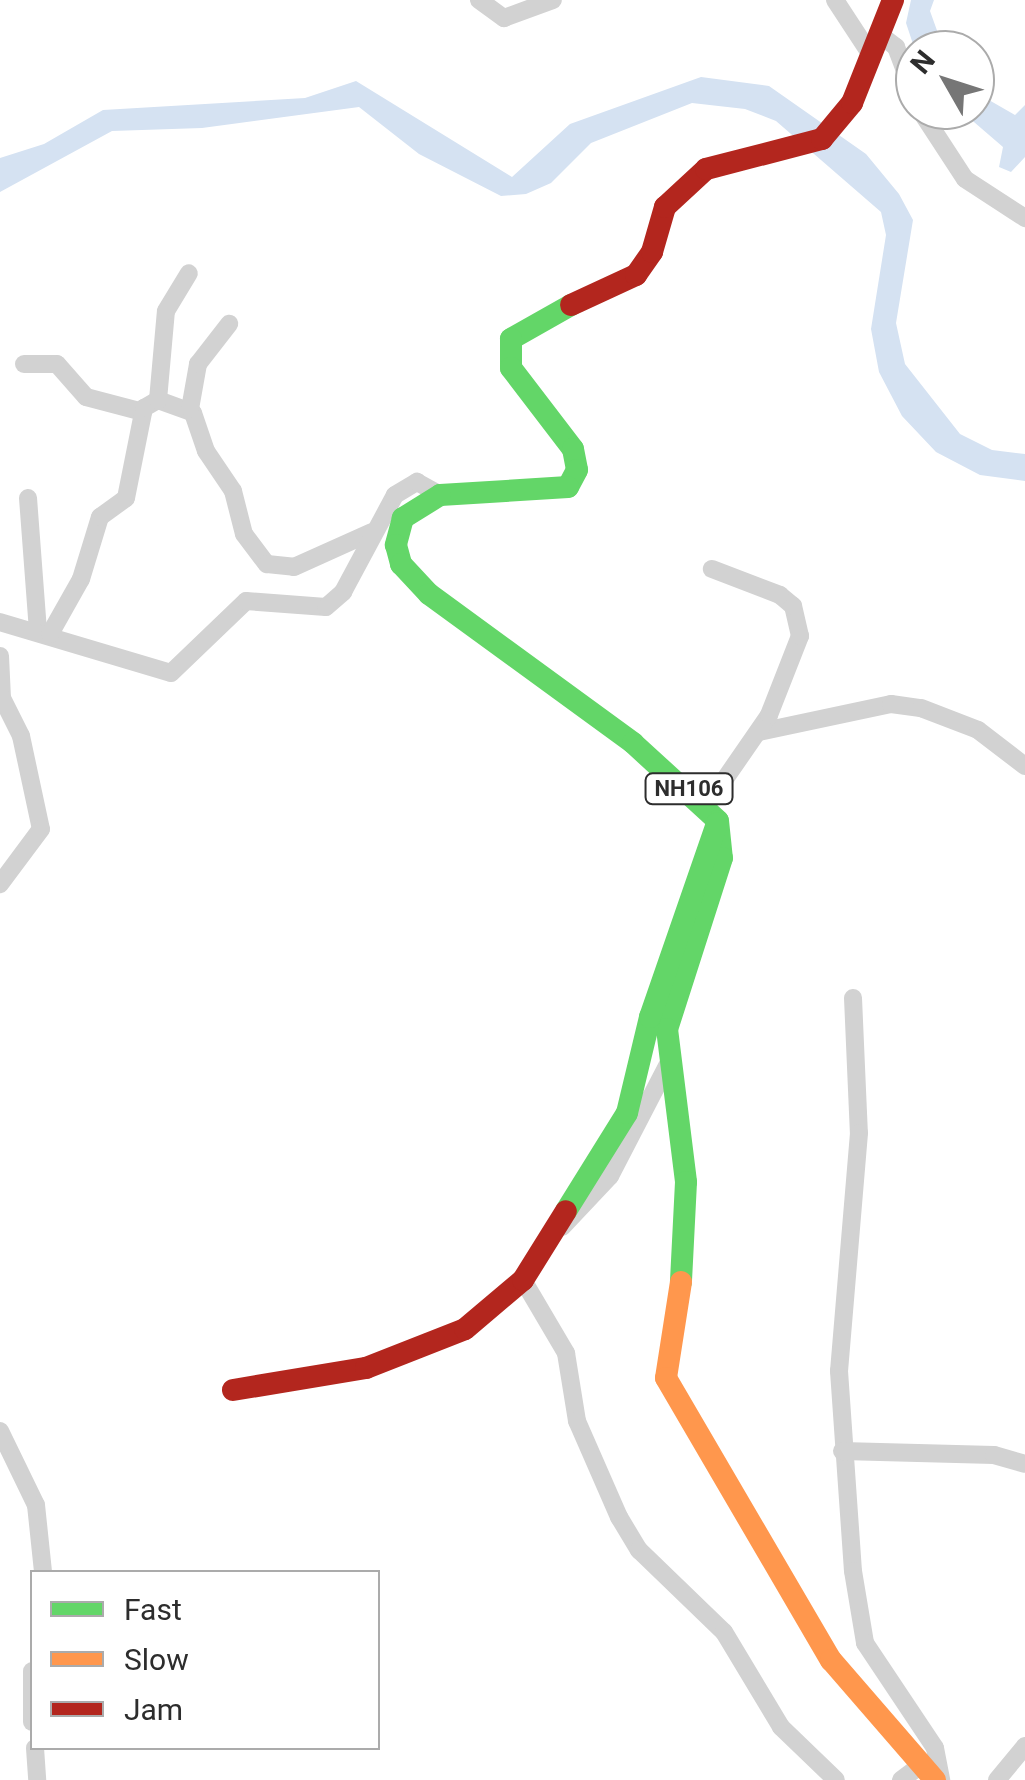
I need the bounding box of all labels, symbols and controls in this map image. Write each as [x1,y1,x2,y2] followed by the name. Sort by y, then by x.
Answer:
[895,30,995,130] north arrow
[904,44,942,80] text: N
[644,772,734,806] road number: NH106
[30,1570,380,1750] legend
[124,1592,182,1627] text: Fast
[124,1642,189,1677] text: Slow
[124,1692,183,1727] text: Jam

